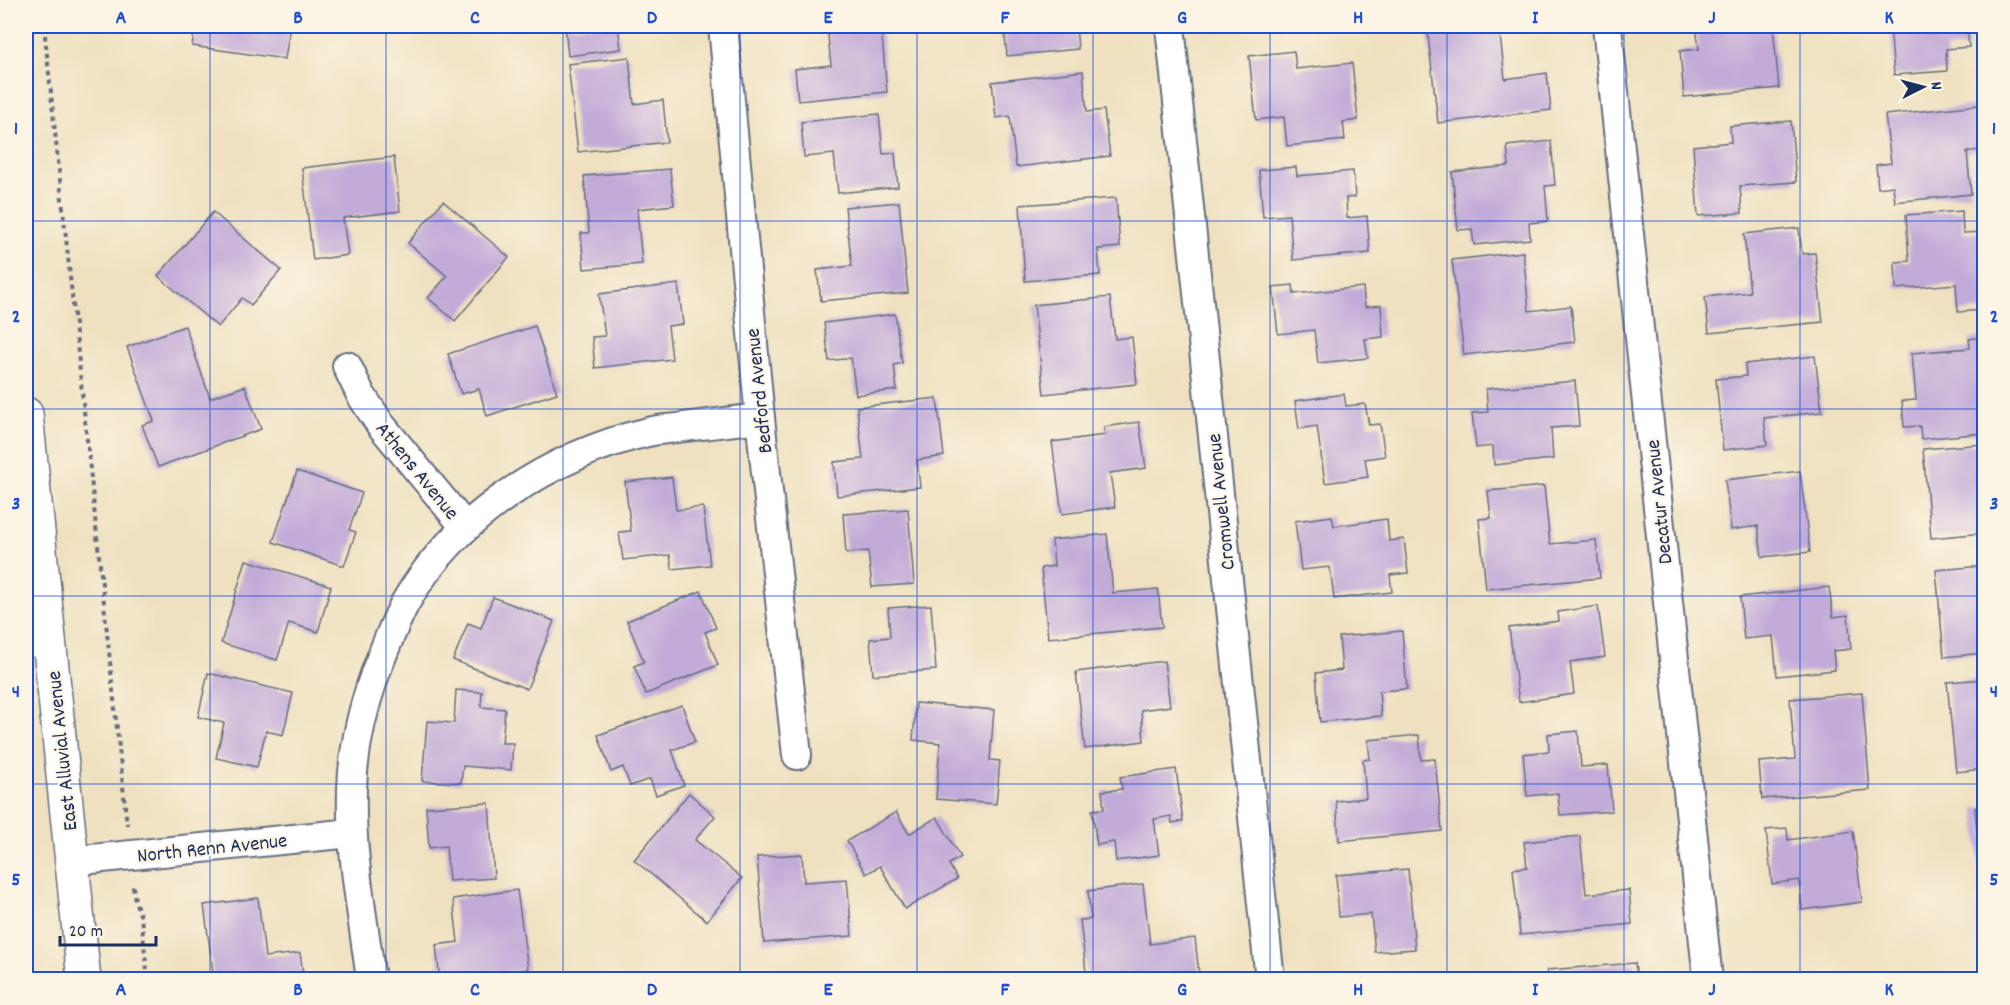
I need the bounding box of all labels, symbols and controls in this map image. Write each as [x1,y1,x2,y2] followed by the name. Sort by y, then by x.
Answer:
[116,5,127,33] text: A
[293,5,303,33] text: B
[470,5,480,33] text: C
[647,5,658,33] text: D
[823,5,833,33] text: E
[1001,5,1011,33] text: F
[1177,5,1187,33] text: G
[1353,5,1363,33] text: H
[1532,5,1539,33] text: I
[1708,5,1716,33] text: J
[1884,5,1894,33] text: K
[1893,57,1953,117] north arrow
[1924,81,1947,91] text: N
[14,116,18,144] text: 1
[1992,116,1996,144] text: 1
[12,304,20,332] text: 2
[1990,304,1998,332] text: 2
[739,327,782,455] street label: Bedford Avenue
[367,416,465,528] street label: Athens Avenue
[1201,432,1245,571] street label: Cromwell Avenue
[1640,438,1682,566] street label: Decatur Avenue
[12,491,20,519] text: 3
[1990,491,1998,519] text: 3
[41,669,87,832] street label: East Alluvial Avenue
[12,679,20,707] text: 4
[1990,679,1998,707] text: 4
[136,827,289,873] street label: North Renn Avenue
[11,867,21,895] text: 5
[1989,867,1999,895] text: 5
[60,909,156,947] scale bar
[69,920,103,945] text: 20 m
[116,977,127,1005] text: A
[293,977,303,1005] text: B
[470,977,480,1005] text: C
[647,977,658,1005] text: D
[823,977,833,1005] text: E
[1001,977,1011,1005] text: F
[1177,977,1187,1005] text: G
[1353,977,1363,1005] text: H
[1532,977,1539,1005] text: I
[1708,977,1716,1005] text: J
[1884,977,1894,1005] text: K

